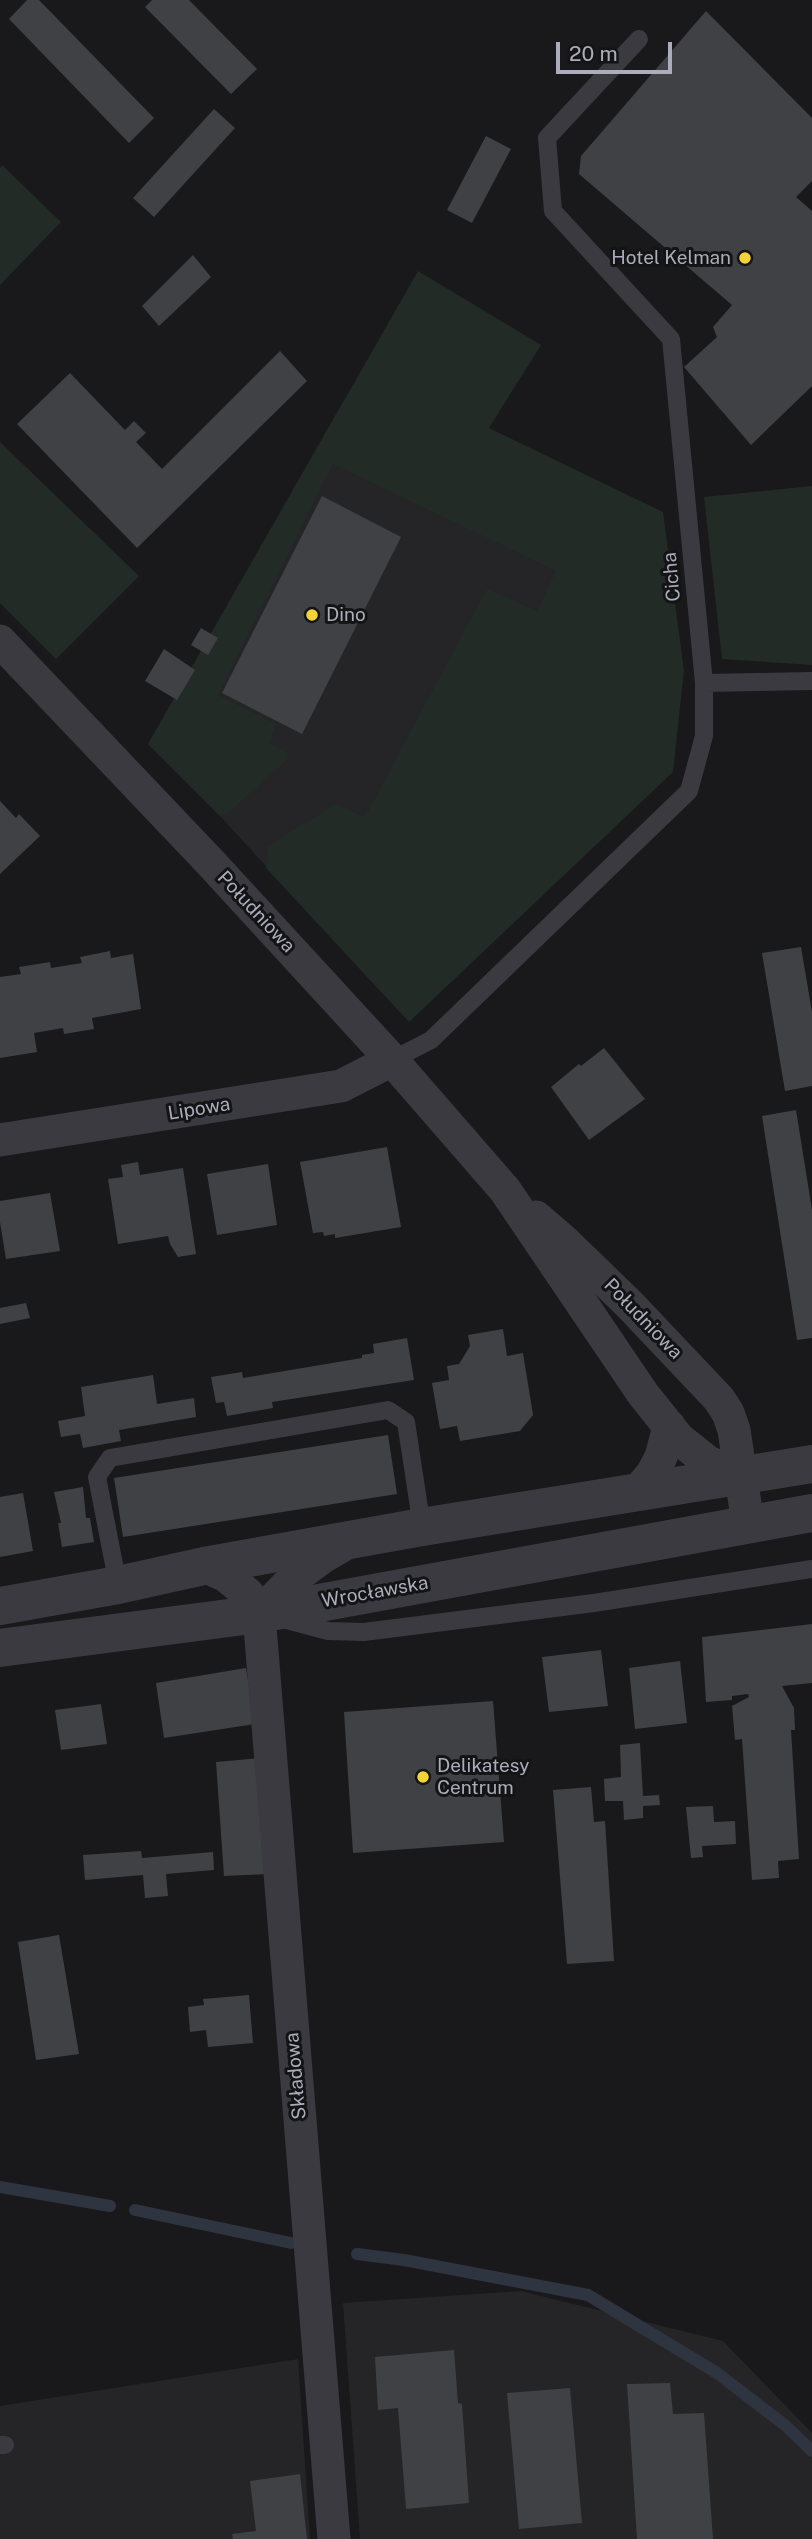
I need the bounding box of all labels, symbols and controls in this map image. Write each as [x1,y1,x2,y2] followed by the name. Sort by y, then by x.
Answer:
[560,28,676,72] scale bar
[569,41,618,66] text: 20 m
[611,247,731,269] place label: Hotel Kelman
[737,250,753,266] marker: Hotel Kelman
[658,551,686,603] street label: Cicha
[326,604,366,626] place label: Dino
[304,607,320,623] marker: Dino
[213,867,299,957] street label: Południowa
[166,1093,232,1125] street label: Lipowa
[599,1274,687,1364] street label: Południowa
[320,1571,430,1613] street label: Wrocławska
[437,1755,530,1799] place label: Delikatesy Centrum
[415,1769,431,1785] marker: Delikatesy Centrum
[281,2031,311,2121] street label: Składowa

